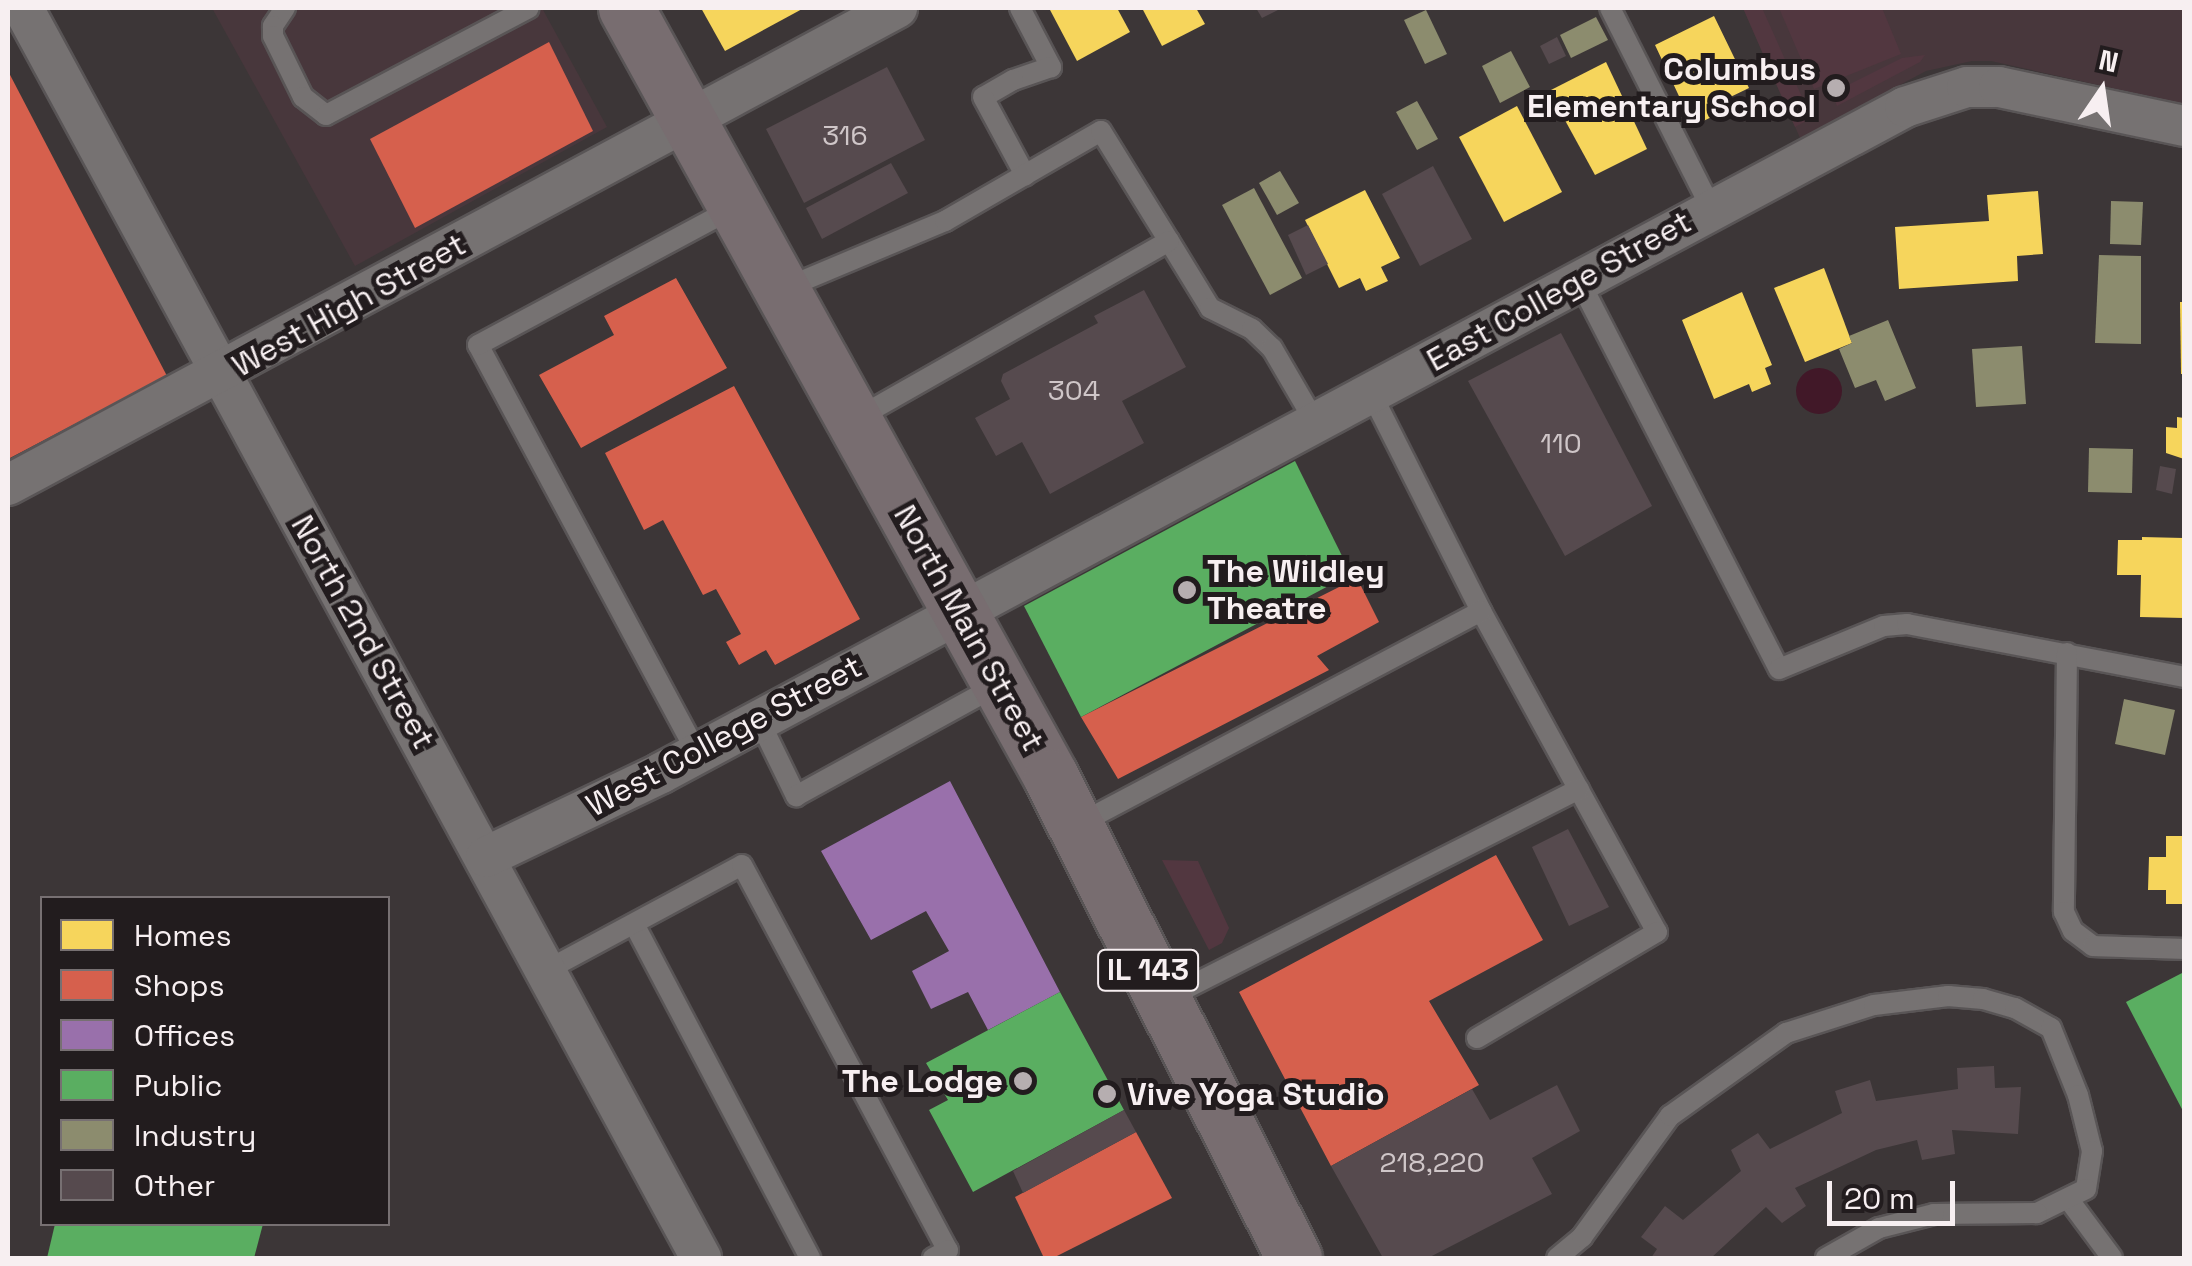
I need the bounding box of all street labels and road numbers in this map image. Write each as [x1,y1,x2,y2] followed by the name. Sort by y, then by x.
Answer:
[1420,202,1698,380] street label: East College Street
[226,225,472,385] street label: West High Street
[885,498,1053,758] street label: North Main Street
[283,508,443,756] street label: North 2nd Street
[580,647,868,825] street label: West College Street
[1096,945,1200,995] road number: IL 143

